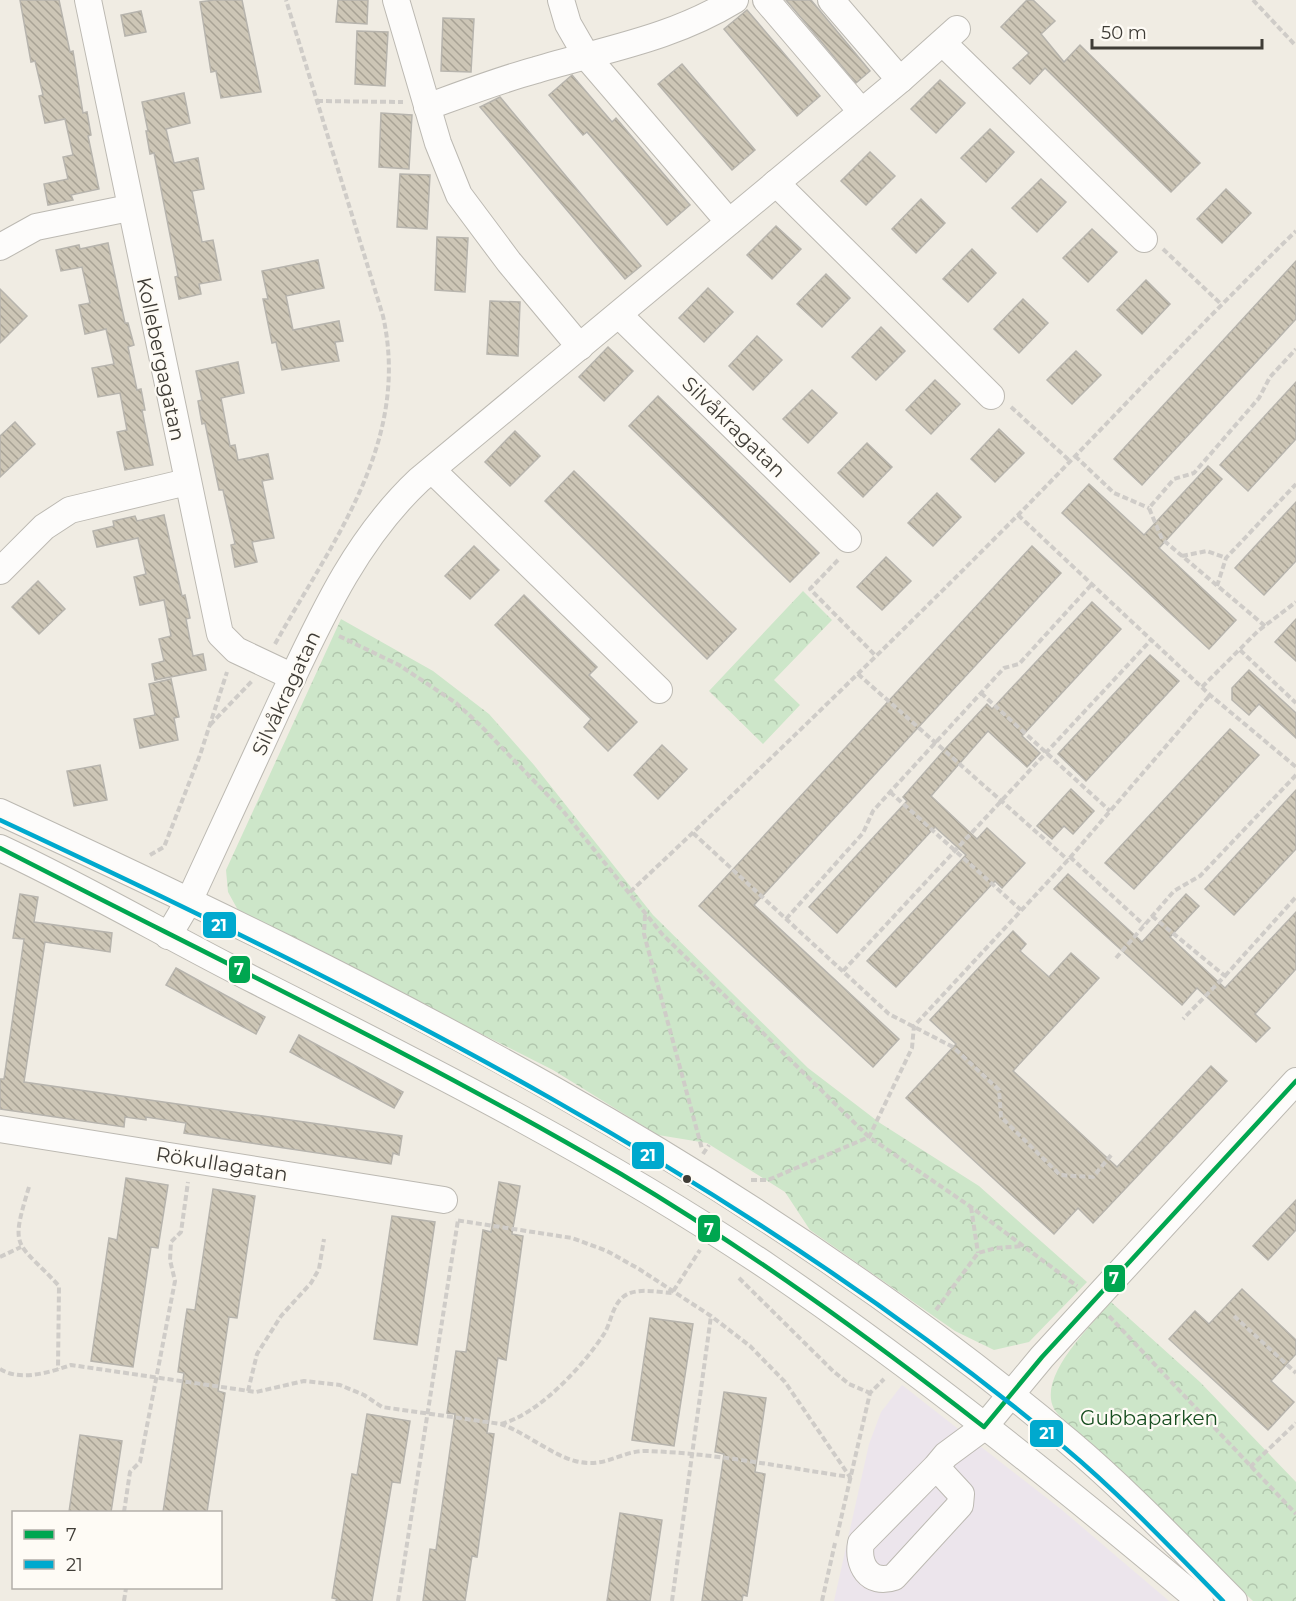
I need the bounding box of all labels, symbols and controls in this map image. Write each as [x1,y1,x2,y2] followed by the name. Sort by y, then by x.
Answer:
[1092,12,1262,50] scale bar
[1101,22,1147,44] text: 50 m
[132,275,190,443] street label: Kollebergagatan
[677,372,791,482] street label: Silvåkragatan
[247,627,325,759] street label: Silvåkragatan
[202,911,237,939] line badge: 21
[211,916,227,935] text: 21
[228,955,251,984] line badge: 7
[234,960,244,979] text: 7
[631,1141,665,1170] line badge: 21
[154,1142,290,1186] street label: Rökullagatan
[640,1146,656,1165] text: 21
[681,1173,693,1185] unlabelled marker
[697,1214,721,1243] line badge: 7
[704,1220,714,1239] text: 7
[1103,1264,1126,1293] line badge: 7
[1109,1269,1119,1288] text: 7
[1080,1406,1218,1430] park label: Gubbaparken
[1029,1419,1064,1448] line badge: 21
[1039,1424,1055,1443] text: 21
[12,1511,222,1589] legend
[66,1524,77,1546] text: 7
[66,1554,83,1576] text: 21

